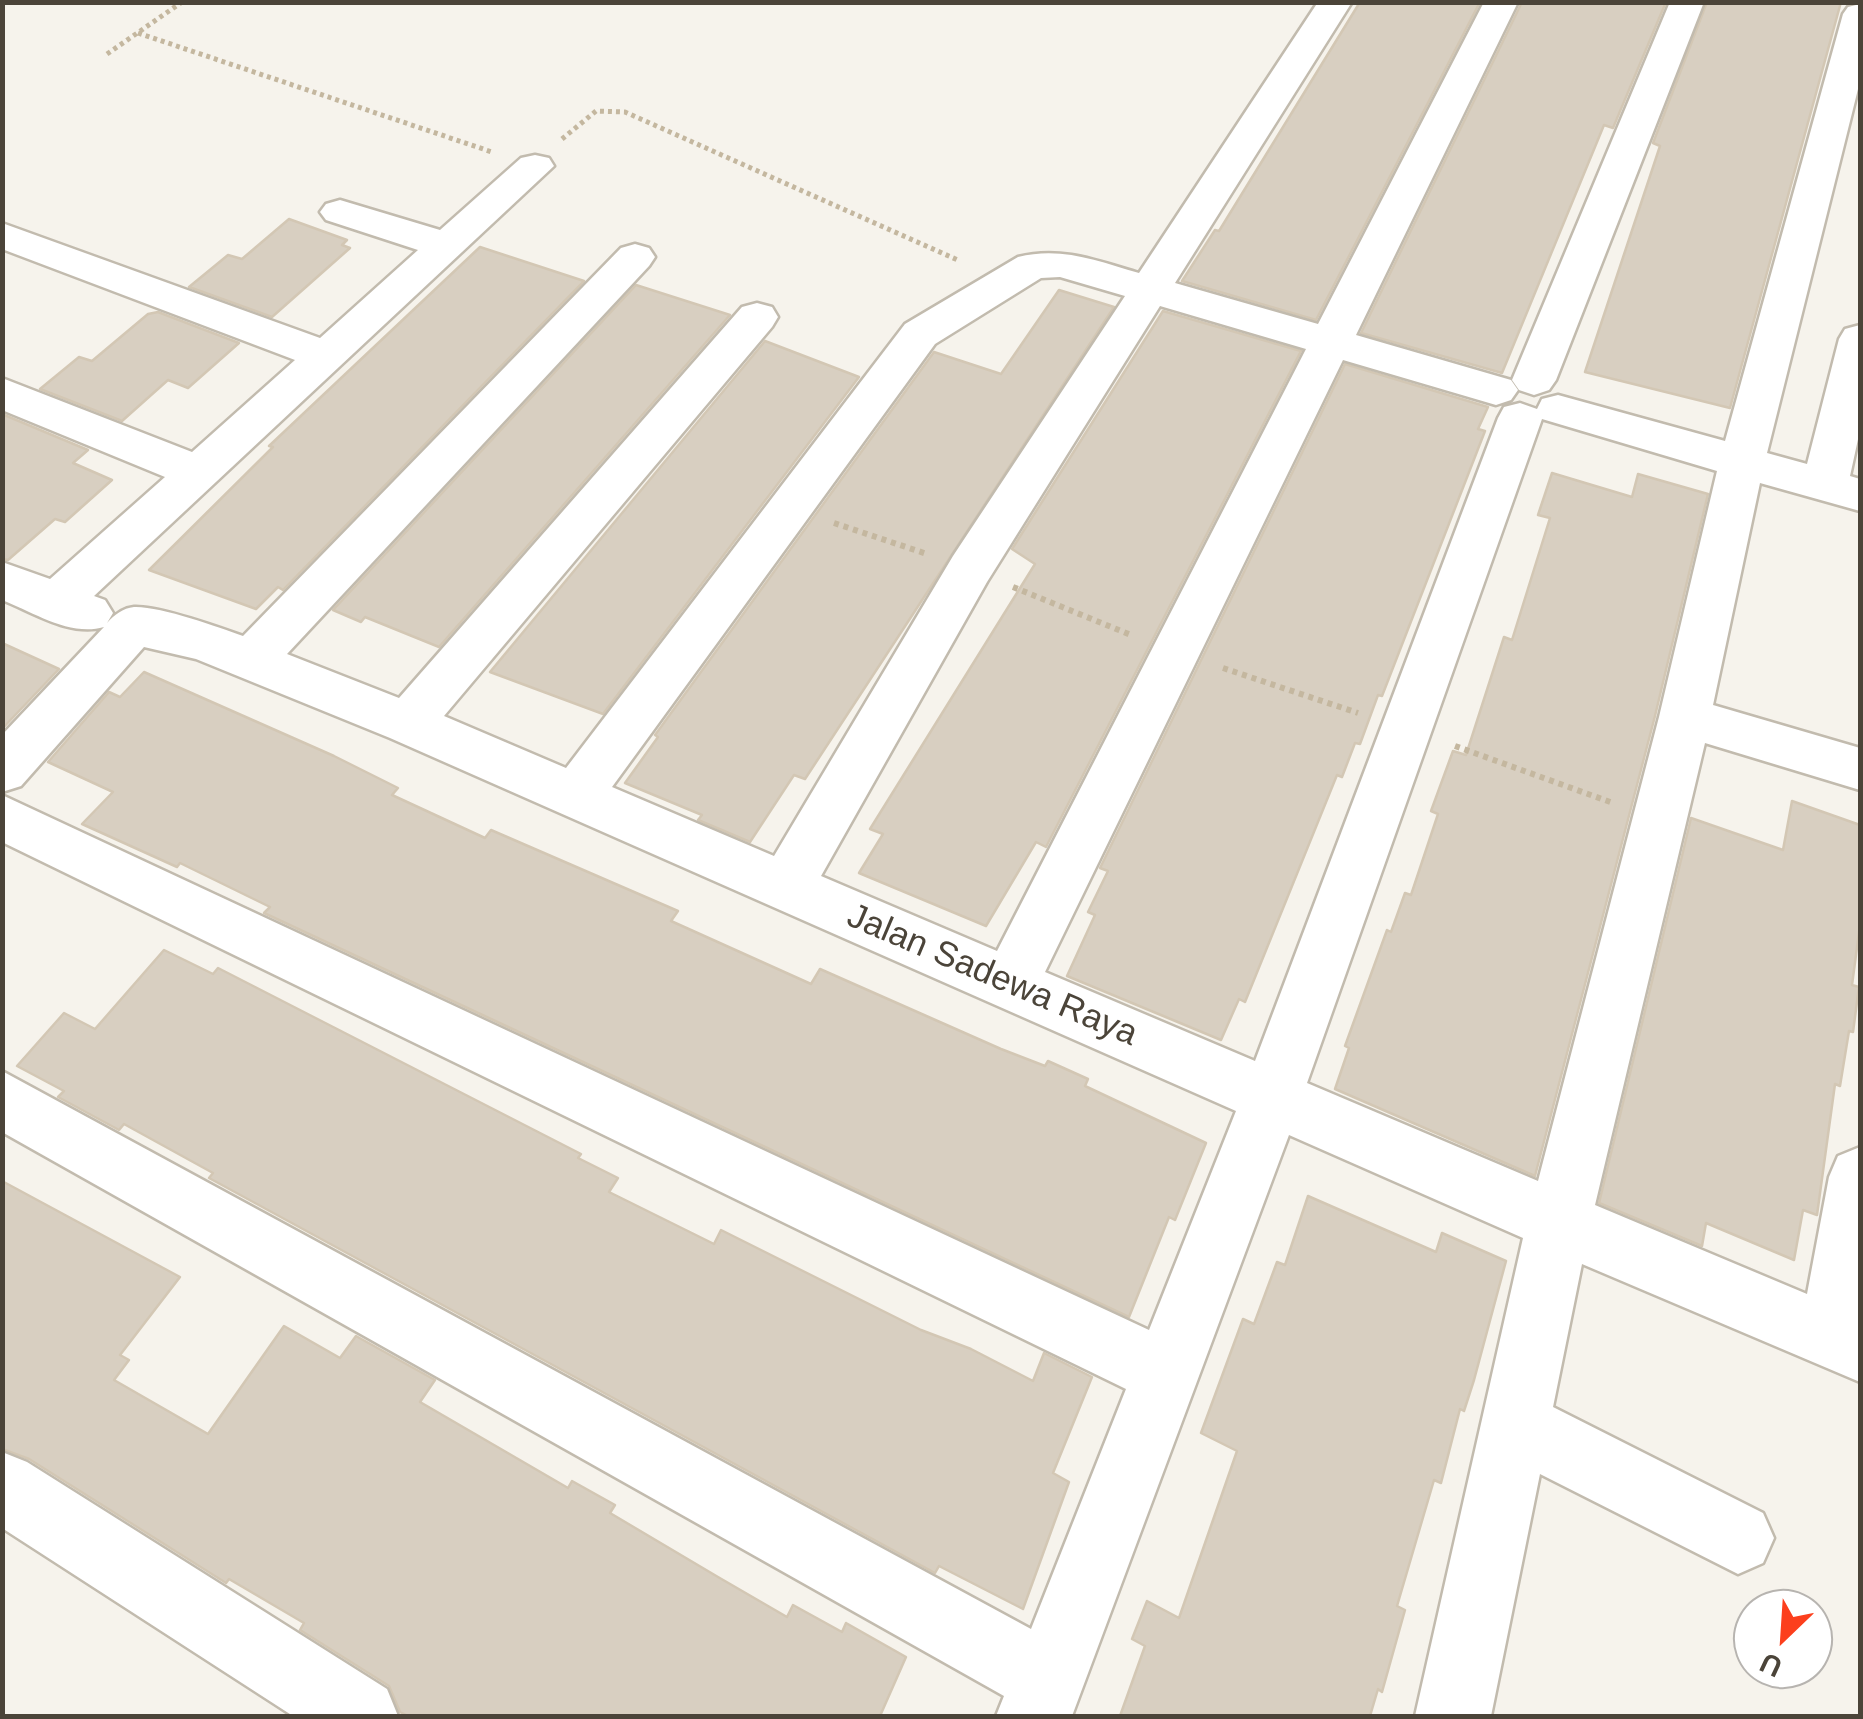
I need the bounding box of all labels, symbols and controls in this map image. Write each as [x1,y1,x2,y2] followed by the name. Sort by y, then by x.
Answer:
[841,896,1143,1056] street label: Jalan Sadewa Raya
[1733,1589,1833,1689] north arrow
[1755,1647,1787,1683] text: U

